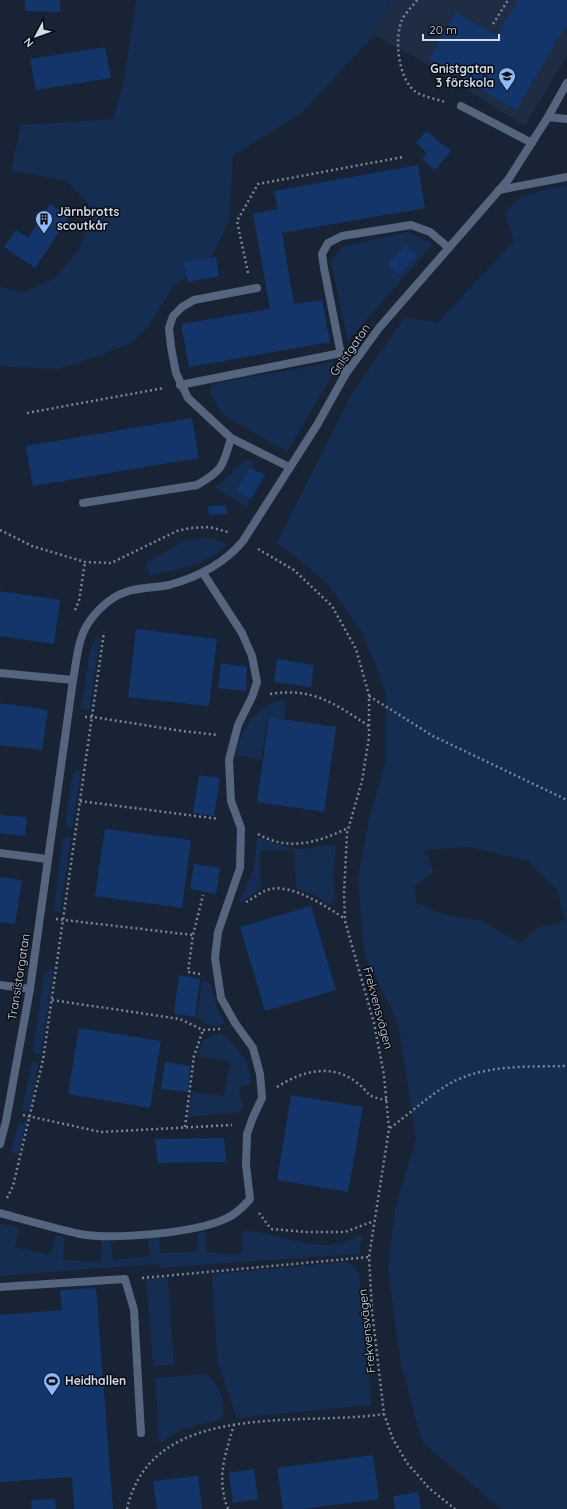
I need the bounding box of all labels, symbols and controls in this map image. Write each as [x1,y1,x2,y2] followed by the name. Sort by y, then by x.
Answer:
[16,16,56,56] north arrow
[423,16,499,42] scale bar
[429,22,457,37] text: 20 m
[21,35,36,50] text: N
[430,61,494,90] place label: Gnistgatan 3 förskola
[497,66,517,91] school or university icon: Gnistgatan 3 förskola
[57,204,120,233] place label: Järnbrotts scoutkår
[34,209,54,234] building icon: Järnbrotts scoutkår
[326,321,373,379] street label: Gnistgatan
[4,932,33,1021] street label: Transistorgatan
[360,965,397,1051] street label: Frekvensvägen
[355,1288,378,1374] street label: Frekvensvägen
[42,1371,62,1396] sports icon: Heidhallen
[65,1373,126,1388] place label: Heidhallen

